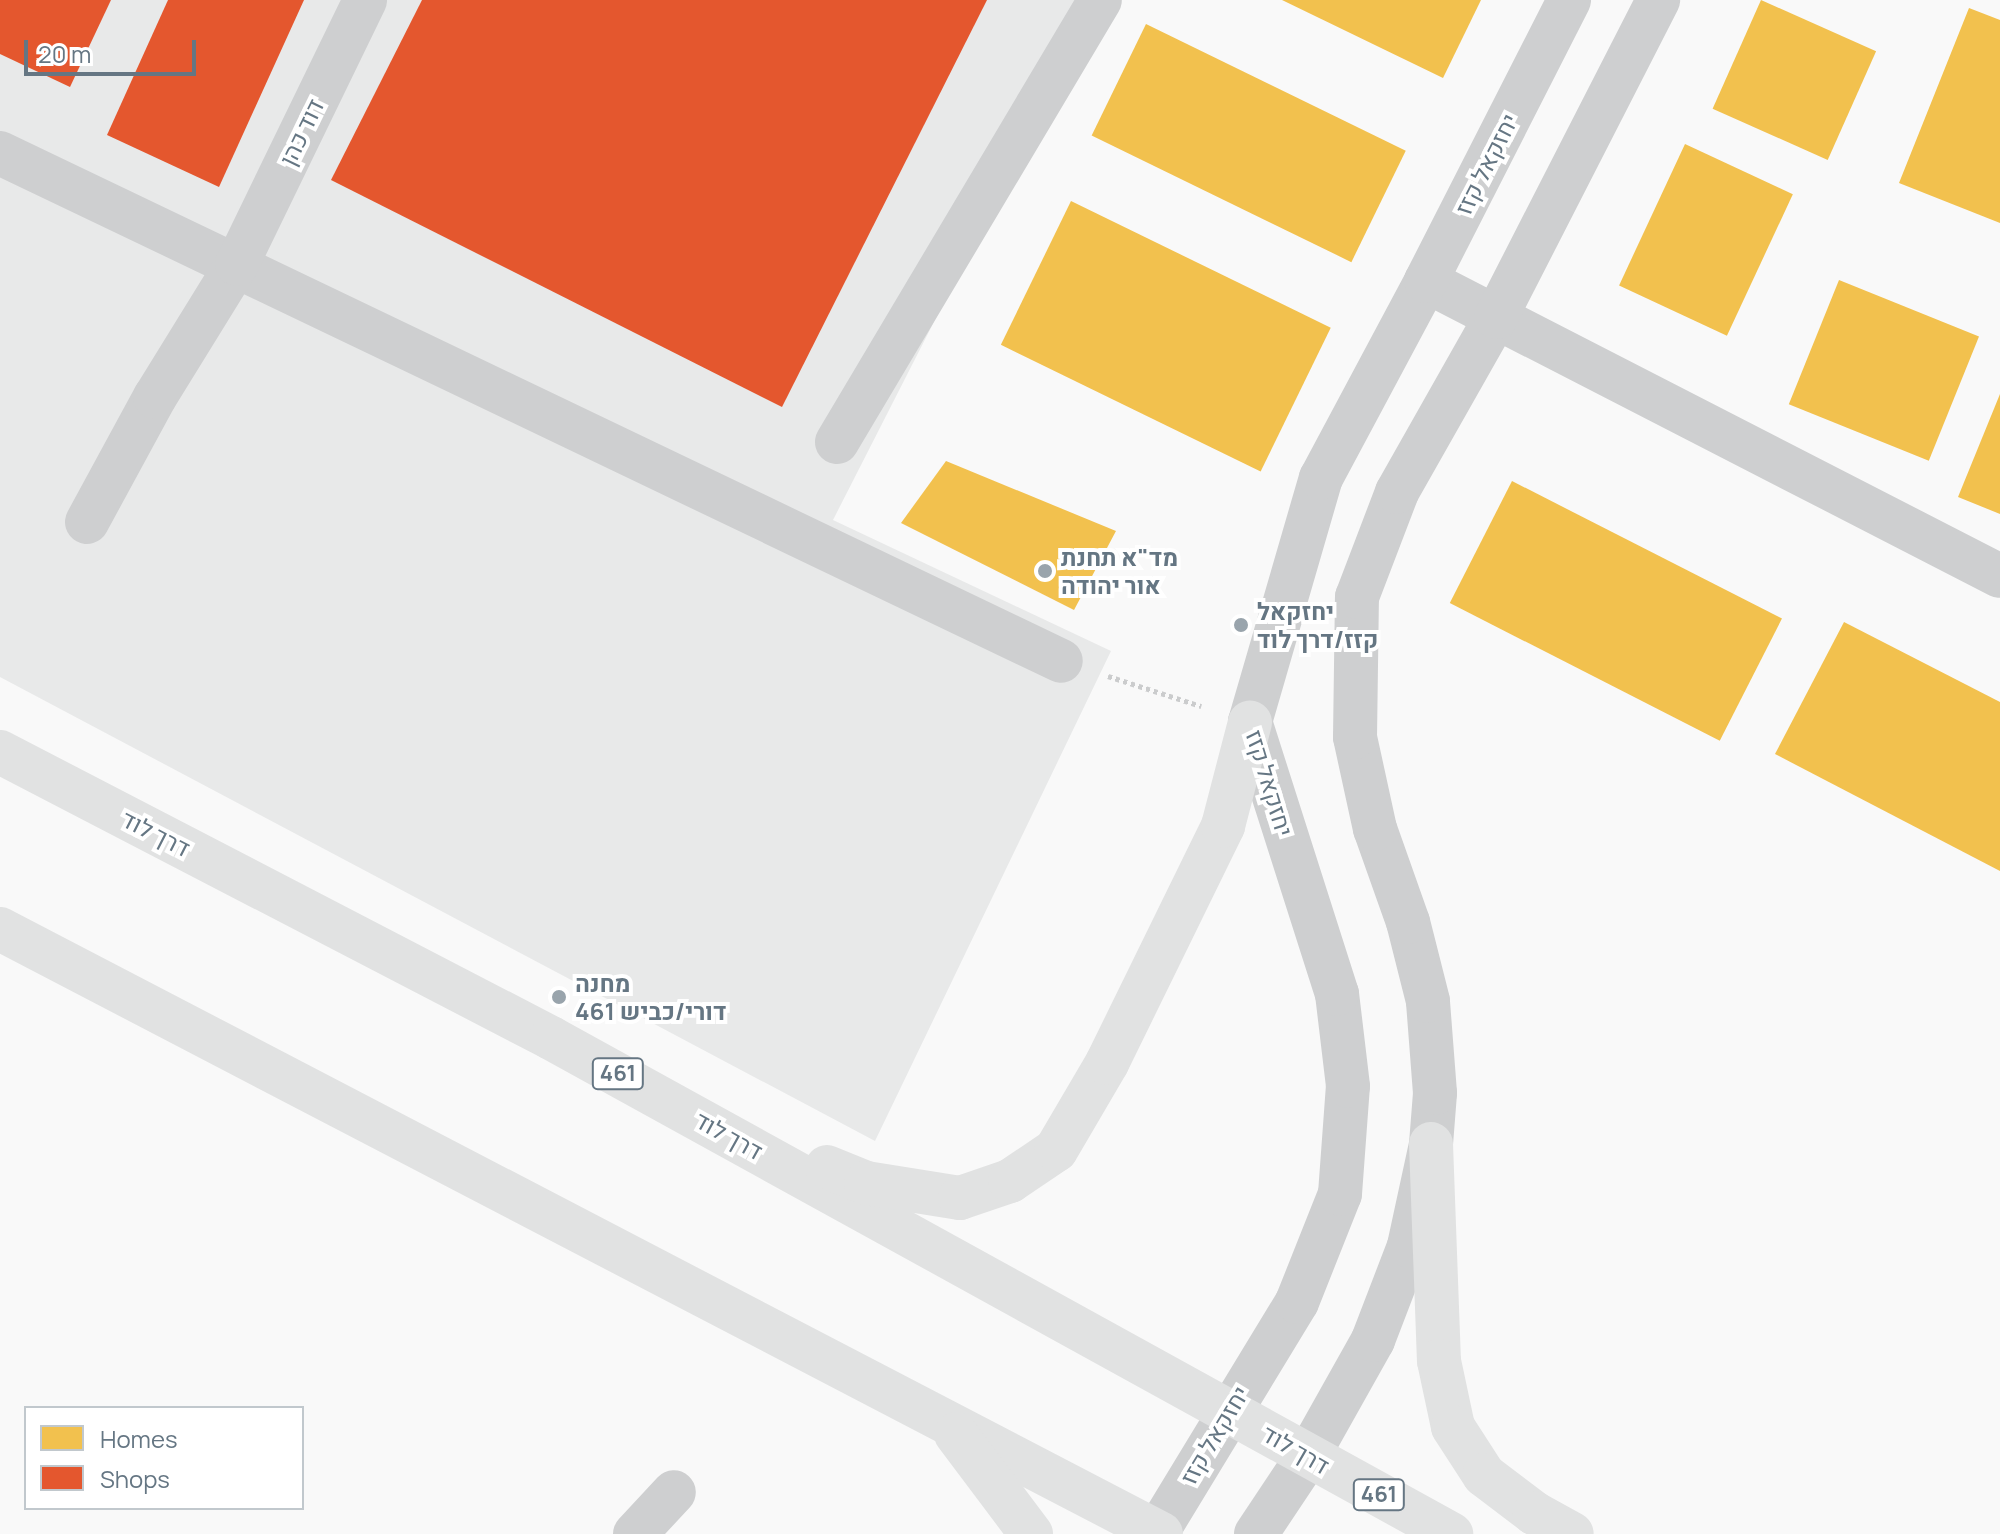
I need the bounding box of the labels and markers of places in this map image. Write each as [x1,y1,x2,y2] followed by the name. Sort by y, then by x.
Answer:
[1061,543,1178,599] place label: מד"א תחנת אור יהודה
[1036,562,1054,580] marker: מד"א תחנת אור יהודה
[1257,597,1378,653] place label: יחזקאל קזז/דרך לוד
[1232,616,1250,634] marker: יחזקאל קזז/דרך לוד
[575,969,726,1025] place label: מחנה דורי/כביש 461
[550,988,568,1006] marker: מחנה דורי/כביש 461

